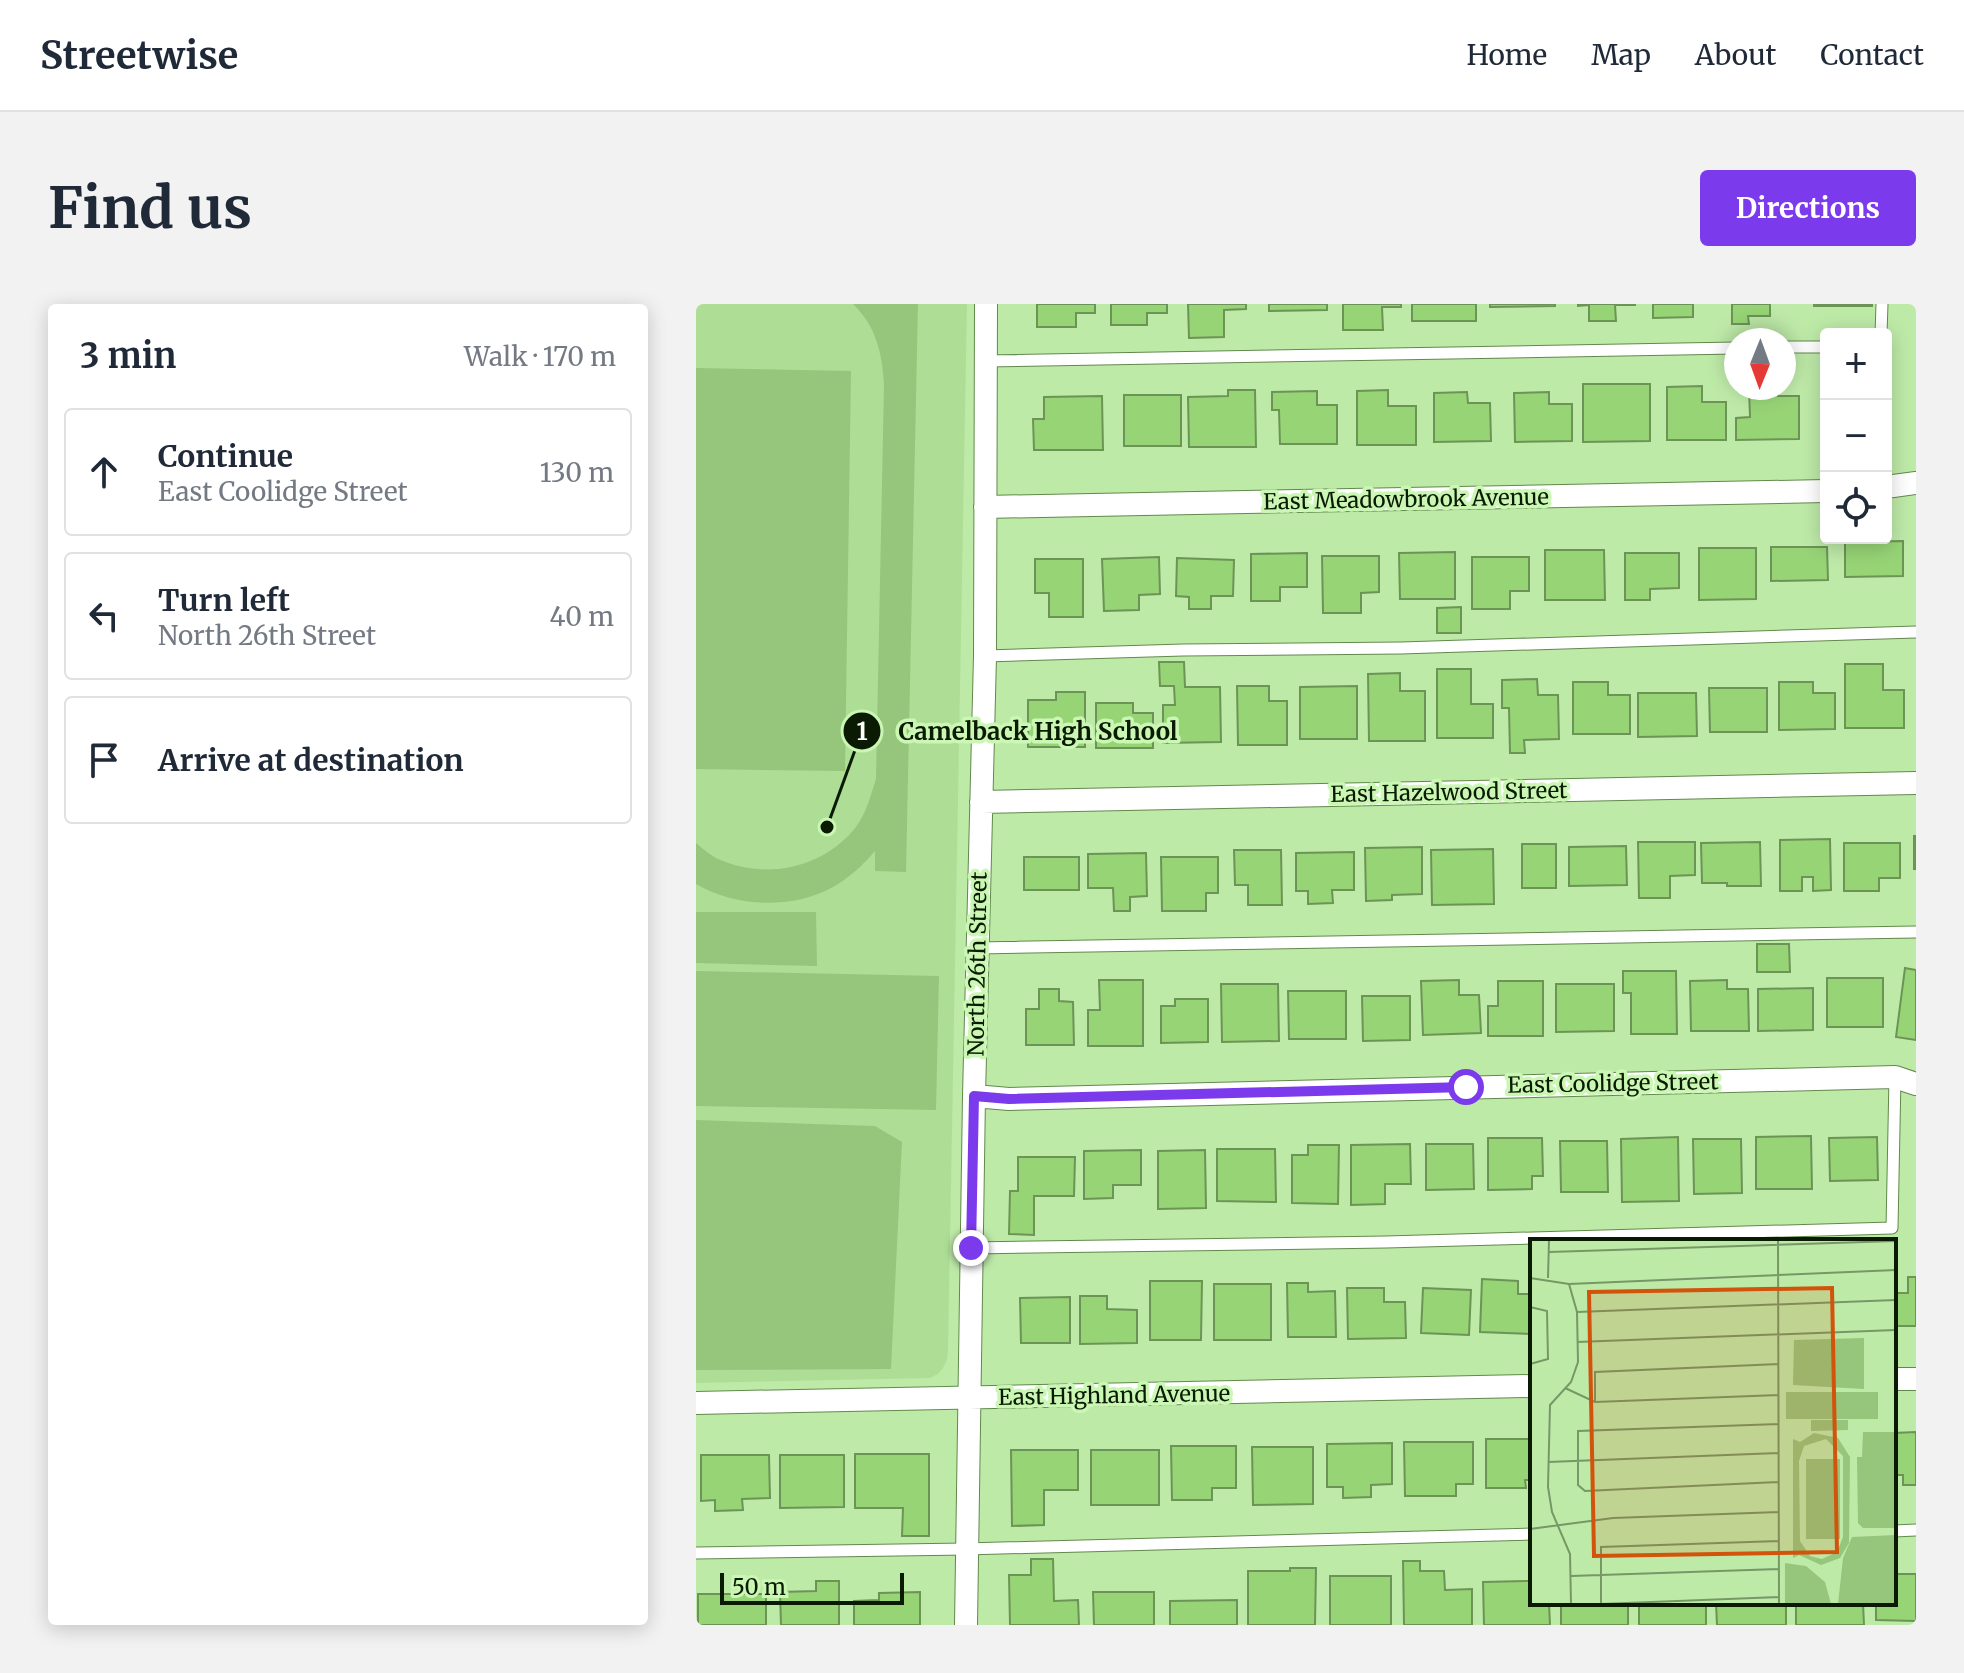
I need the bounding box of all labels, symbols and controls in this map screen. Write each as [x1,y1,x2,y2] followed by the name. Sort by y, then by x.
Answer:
[40,32,238,79] text: Streetwise
[1466,37,1547,73] text: Home
[1591,37,1651,73] text: Map
[1695,37,1776,73] text: About
[1820,37,1924,73] text: Contact
[1700,170,1916,246] button: Directions
[48,173,252,243] text: Find us
[1724,328,1796,400] north arrow
[1820,328,1892,544] map controls
[1820,328,1892,400] button: +
[80,335,176,377] text: 3 min
[464,340,616,373] text: Walk · 170 m
[1820,400,1892,472] button: −
[158,437,293,475] text: Continue
[82,450,126,494] icon: ahead
[540,456,614,489] text: 130 m
[1820,472,1892,544] button: locate
[158,475,408,508] text: East Coolidge Street
[1263,483,1549,515] street label: East Meadowbrook Avenue
[158,581,290,619] text: Turn left
[82,594,126,638] icon: left
[550,600,614,633] text: 40 m
[158,619,376,652] text: North 26th Street
[842,707,1193,755] callout: Camelback High School
[856,716,868,747] text: 1
[898,716,1178,747] text: Camelback High School
[82,738,126,782] icon: arrive
[158,741,464,779] text: Arrive at destination
[1330,776,1568,808] street label: East Hazelwood Street
[961,871,993,1056] street label: North 26th Street
[1507,1067,1719,1099] street label: East Coolidge Street
[1448,1069,1484,1105] route start
[953,1230,989,1266] route end
[1530,1239,1896,1605] inset map
[998,1379,1230,1411] street label: East Highland Avenue
[720,1569,904,1605] scale bar
[732,1573,786,1601] text: 50 m

